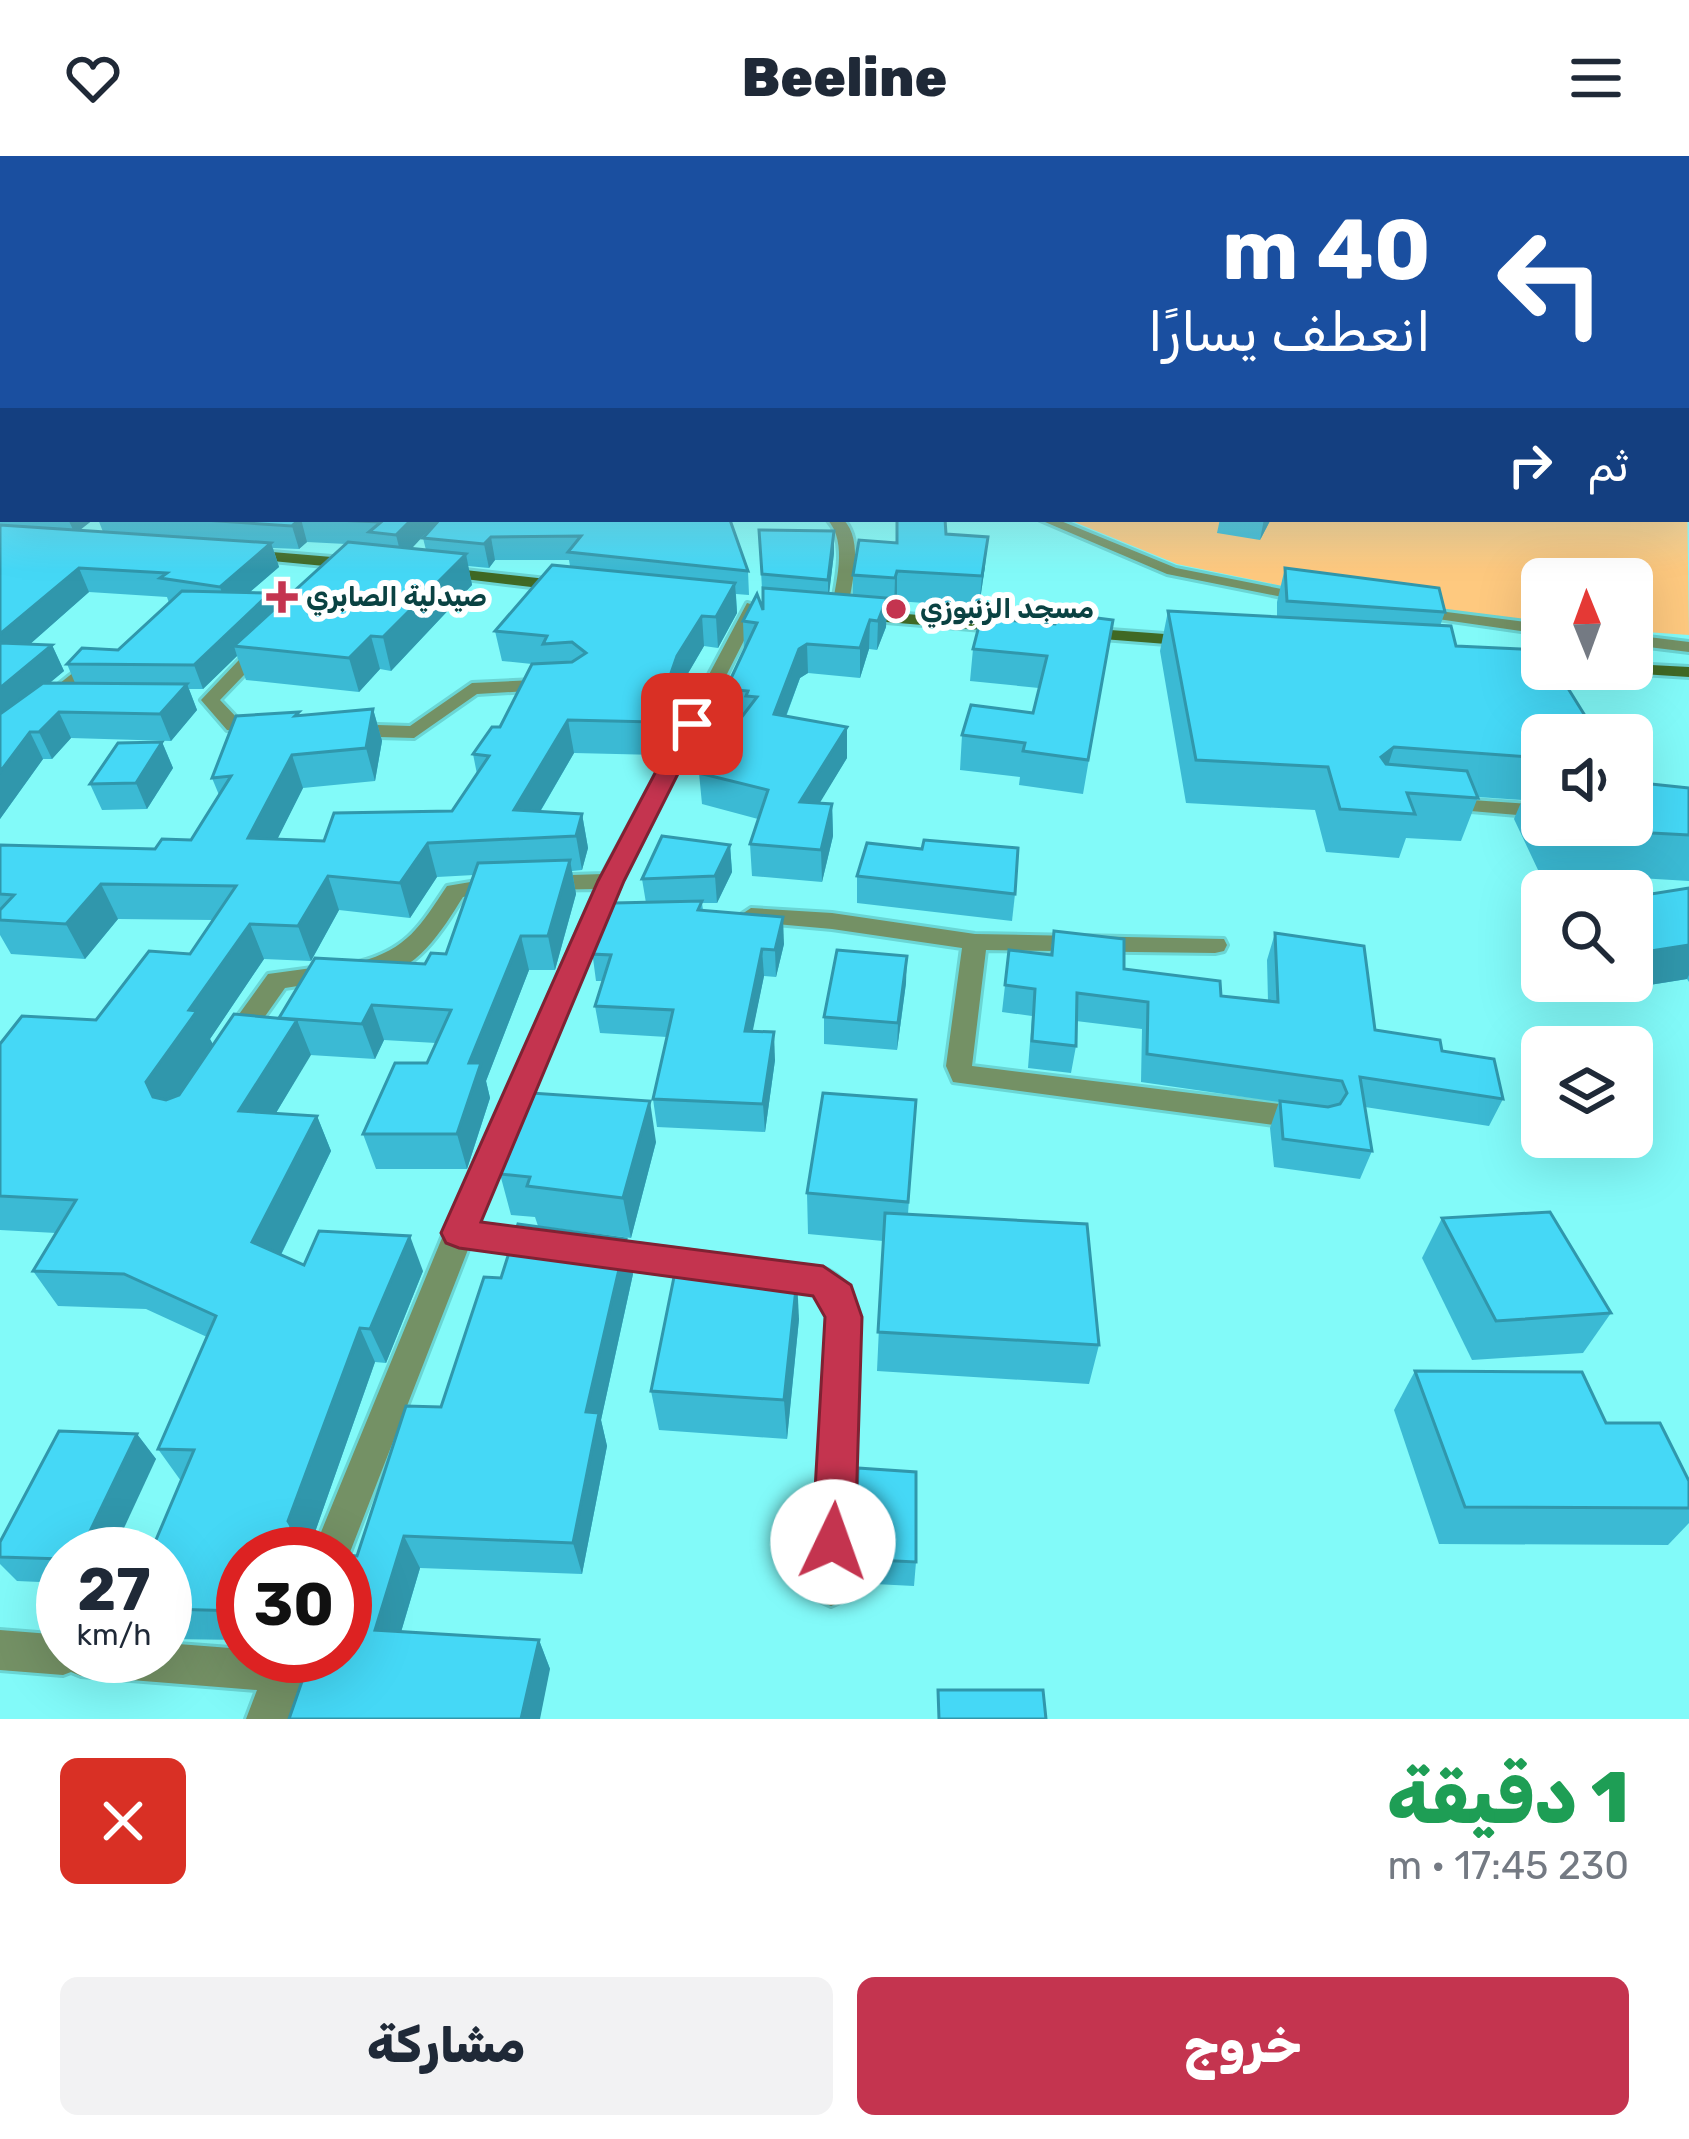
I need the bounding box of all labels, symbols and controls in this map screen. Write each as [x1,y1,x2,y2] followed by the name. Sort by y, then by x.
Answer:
[60,45,126,111] icon: heart
[1563,45,1629,111] icon: menu
[742,46,947,110] text: Beeline
[1222,200,1431,300] text: 40 m
[1473,204,1629,360] icon: left
[1148,301,1431,365] text: انعطف يسارًا
[1497,432,1563,498] icon: right
[1587,439,1629,492] text: ثم
[1521,558,1653,690] north arrow
[1521,558,1653,1158] map controls
[306,581,487,616] place label: صيدلية الصابري
[269,584,295,610] marker: صيدلية الصابري
[920,593,1094,628] place label: مسجد الزنبوزي
[883,596,909,622] marker: مسجد الزنبوزي
[641,673,743,775] pin
[659,691,725,757] icon: arrive
[1521,714,1653,846] button: sound
[1521,870,1653,1002] button: search
[1521,1026,1653,1158] button: layers
[770,1479,896,1605] position arrow
[216,1527,372,1683] speed limit sign: 30
[77,1554,151,1625] text: 27
[77,1617,151,1653] text: km/h
[1387,1755,1629,1840] text: 1 دقيقة
[60,1758,186,1884] button: close
[1388,1843,1629,1889] text: 230 m · 17:45
[60,1977,833,2115] button: مشاركة
[857,1977,1629,2115] button: خروج

